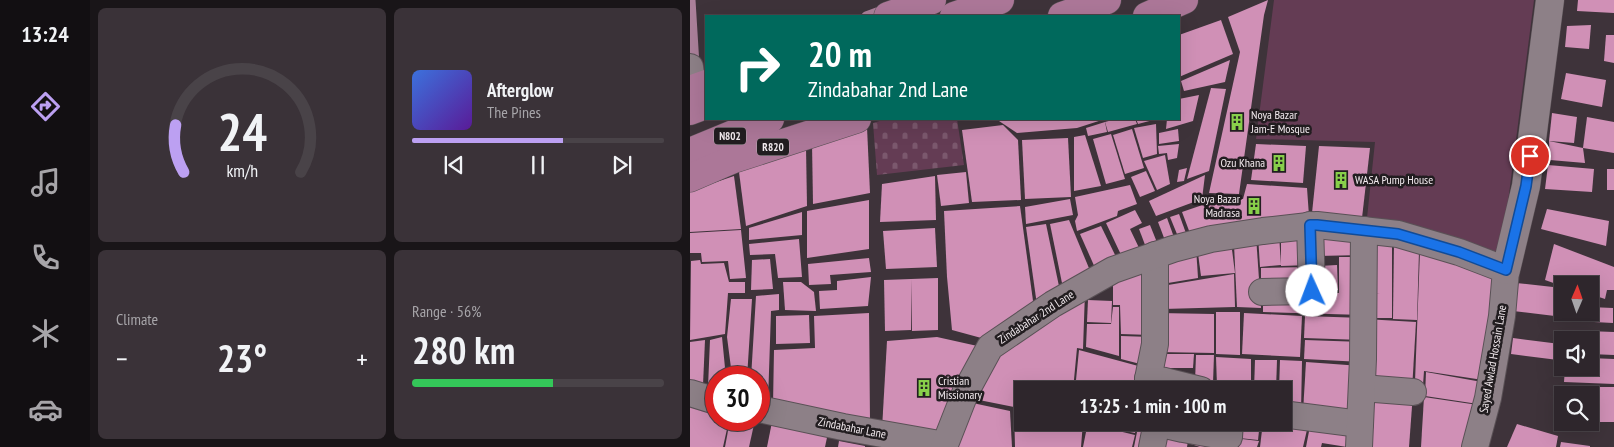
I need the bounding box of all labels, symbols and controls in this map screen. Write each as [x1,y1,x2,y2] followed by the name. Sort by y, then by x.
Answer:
[21,20,69,48] text: 13:24
[808,31,872,77] text: 20 m
[725,35,790,100] icon: right
[808,75,968,103] text: Zindabahar 2nd Lane
[487,78,553,102] text: Afterglow
[28,89,63,124] icon: directions
[217,98,267,165] text: 24
[487,102,541,122] text: The Pines
[1250,107,1310,136] place label: Noya Bazar Jam-E Mosque
[1227,112,1247,132] building icon: Noya Bazar Jam-E Mosque
[714,128,746,144] road number: N802
[1509,135,1551,177] pin
[757,138,789,156] road number: R820
[1516,142,1544,170] icon: arrive
[440,151,468,179] icon: previous
[524,151,552,179] icon: pause
[608,151,636,179] icon: next
[1269,153,1289,173] building icon: Ozu Khana
[1220,155,1265,170] place label: Ozu Khana
[226,159,258,182] text: km/h
[28,165,63,200] icon: music
[1331,170,1351,190] building icon: WASA Pump House
[1355,172,1433,187] place label: WASA Pump House
[1194,191,1241,220] place label: Noya Bazar Madrasa
[1244,196,1264,216] building icon: Noya Bazar Madrasa
[28,240,63,275] icon: phone
[1285,264,1337,316] position arrow
[1554,276,1599,321] north arrow
[1554,276,1599,431] map controls
[995,286,1076,347] street label: Zindabahar 2nd Lane
[412,301,481,321] text: Range · 56%
[1476,304,1509,414] street label: Sayed Awlad Hossain Lane
[116,309,158,329] text: Climate
[28,316,63,351] icon: climate
[412,325,515,374] text: 280 km
[1554,331,1599,376] button: sound
[217,333,267,382] text: 23°
[116,340,128,377] text: −
[356,340,368,377] text: +
[705,366,770,431] speed limit sign: 30
[938,373,983,402] place label: Cristian Missionary
[914,378,934,398] building icon: Cristian Missionary
[1554,386,1599,431] button: search
[28,392,63,427] icon: car
[1080,394,1226,418] text: 13:25 · 1 min · 100 m
[817,414,887,441] street label: Zindabahar Lane

